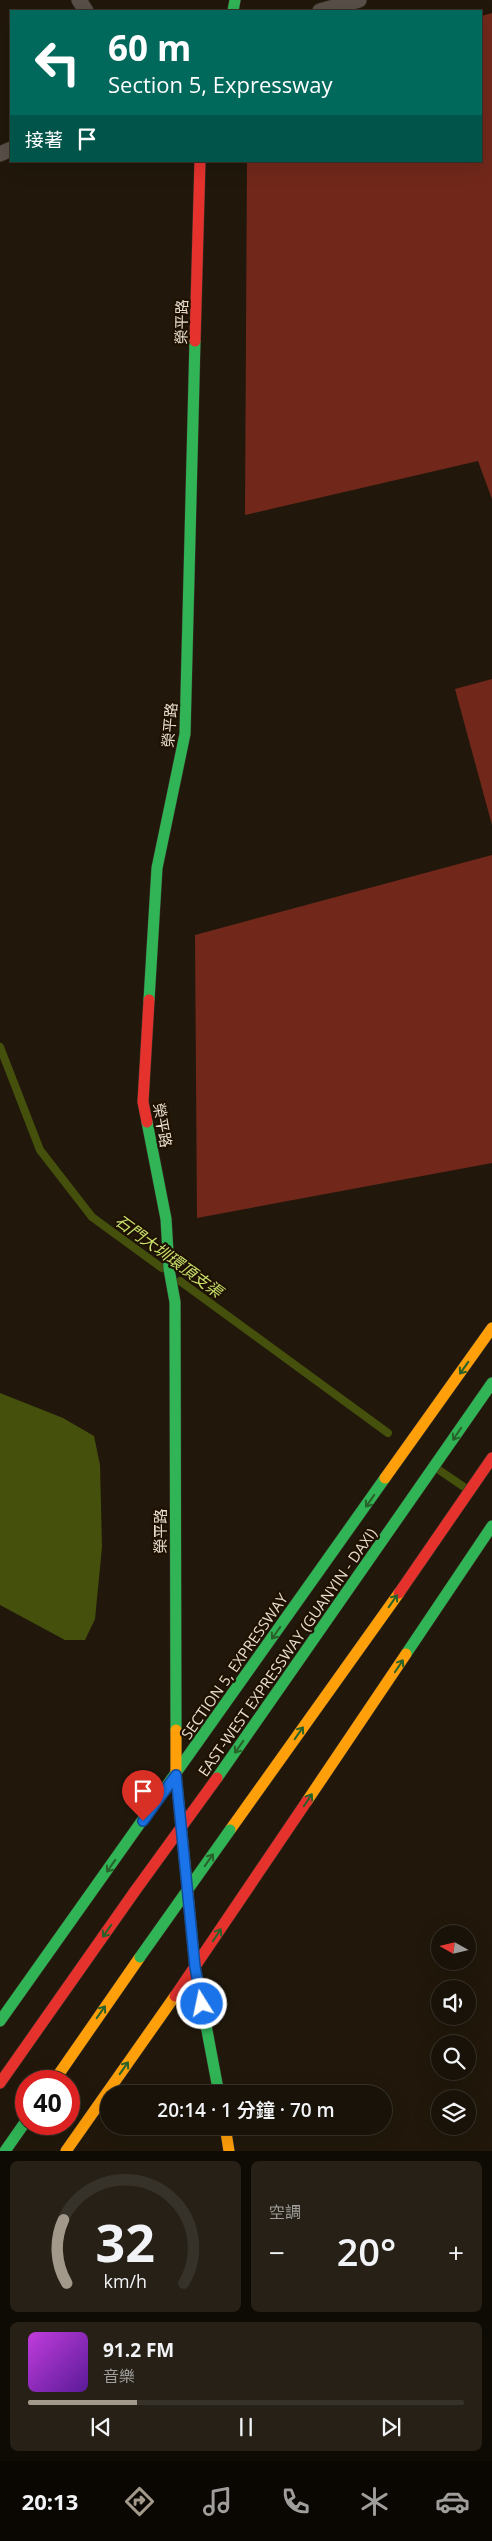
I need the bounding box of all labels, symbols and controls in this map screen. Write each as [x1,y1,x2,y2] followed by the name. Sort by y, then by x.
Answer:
[108,24,191,71] text: 60 m
[25,30,90,95] icon: left
[108,69,333,99] text: Section 5, Expressway
[73,125,101,153] icon: arrive
[25,127,63,153] text: 接著
[171,299,191,345] street label: 榮平路
[157,702,181,748] street label: 榮平路
[149,1101,177,1149] street label: 榮平路
[111,1209,229,1304] water label: 石門大圳環頂支渠
[459,1361,469,1375] one-way arrow
[452,1427,463,1441] one-way arrow
[365,1493,375,1507] one-way arrow
[150,1508,170,1554] street label: 榮平路
[193,1524,381,1780] street label: EAST-WEST EXPRESSWAY (GUANYIN - DAXI)
[176,1589,292,1743] street label: SECTION 5, EXPRESSWAY
[388,1594,398,1608] one-way arrow
[271,1626,281,1640] one-way arrow
[394,1659,404,1673] one-way arrow
[294,1726,304,1740] one-way arrow
[234,1740,244,1754] one-way arrow
[122,1770,164,1821] pin
[129,1777,157,1805] icon: arrive
[303,1794,313,1808] one-way arrow
[204,1853,214,1867] one-way arrow
[106,1858,116,1872] one-way arrow
[102,1924,112,1938] one-way arrow
[431,1925,476,1970] north arrow
[431,1925,476,2135] map controls
[212,1928,222,1942] one-way arrow
[175,1977,227,2029] position arrow
[431,1980,476,2025] button: sound
[97,2006,107,2020] one-way arrow
[431,2035,476,2080] button: search
[119,2061,129,2075] one-way arrow
[15,2070,80,2135] speed limit sign: 40
[431,2090,476,2135] button: layers
[157,2097,335,2123] text: 20:14 · 1 分鐘 · 70 m
[269,2201,301,2223] text: 空調
[96,2206,155,2277] text: 32
[337,2225,396,2277] text: 20°
[269,2233,285,2271] text: −
[448,2233,464,2271] text: +
[104,2269,147,2293] text: km/h
[103,2337,174,2363] text: 91.2 FM
[103,2365,135,2387] text: 音樂
[87,2413,115,2441] icon: previous
[232,2413,260,2441] icon: pause
[377,2413,405,2441] icon: next
[122,2484,157,2519] icon: directions
[200,2484,235,2519] icon: music
[278,2484,313,2519] icon: phone
[357,2484,392,2519] icon: climate
[435,2484,470,2519] icon: car
[22,2486,78,2516] text: 20:13

